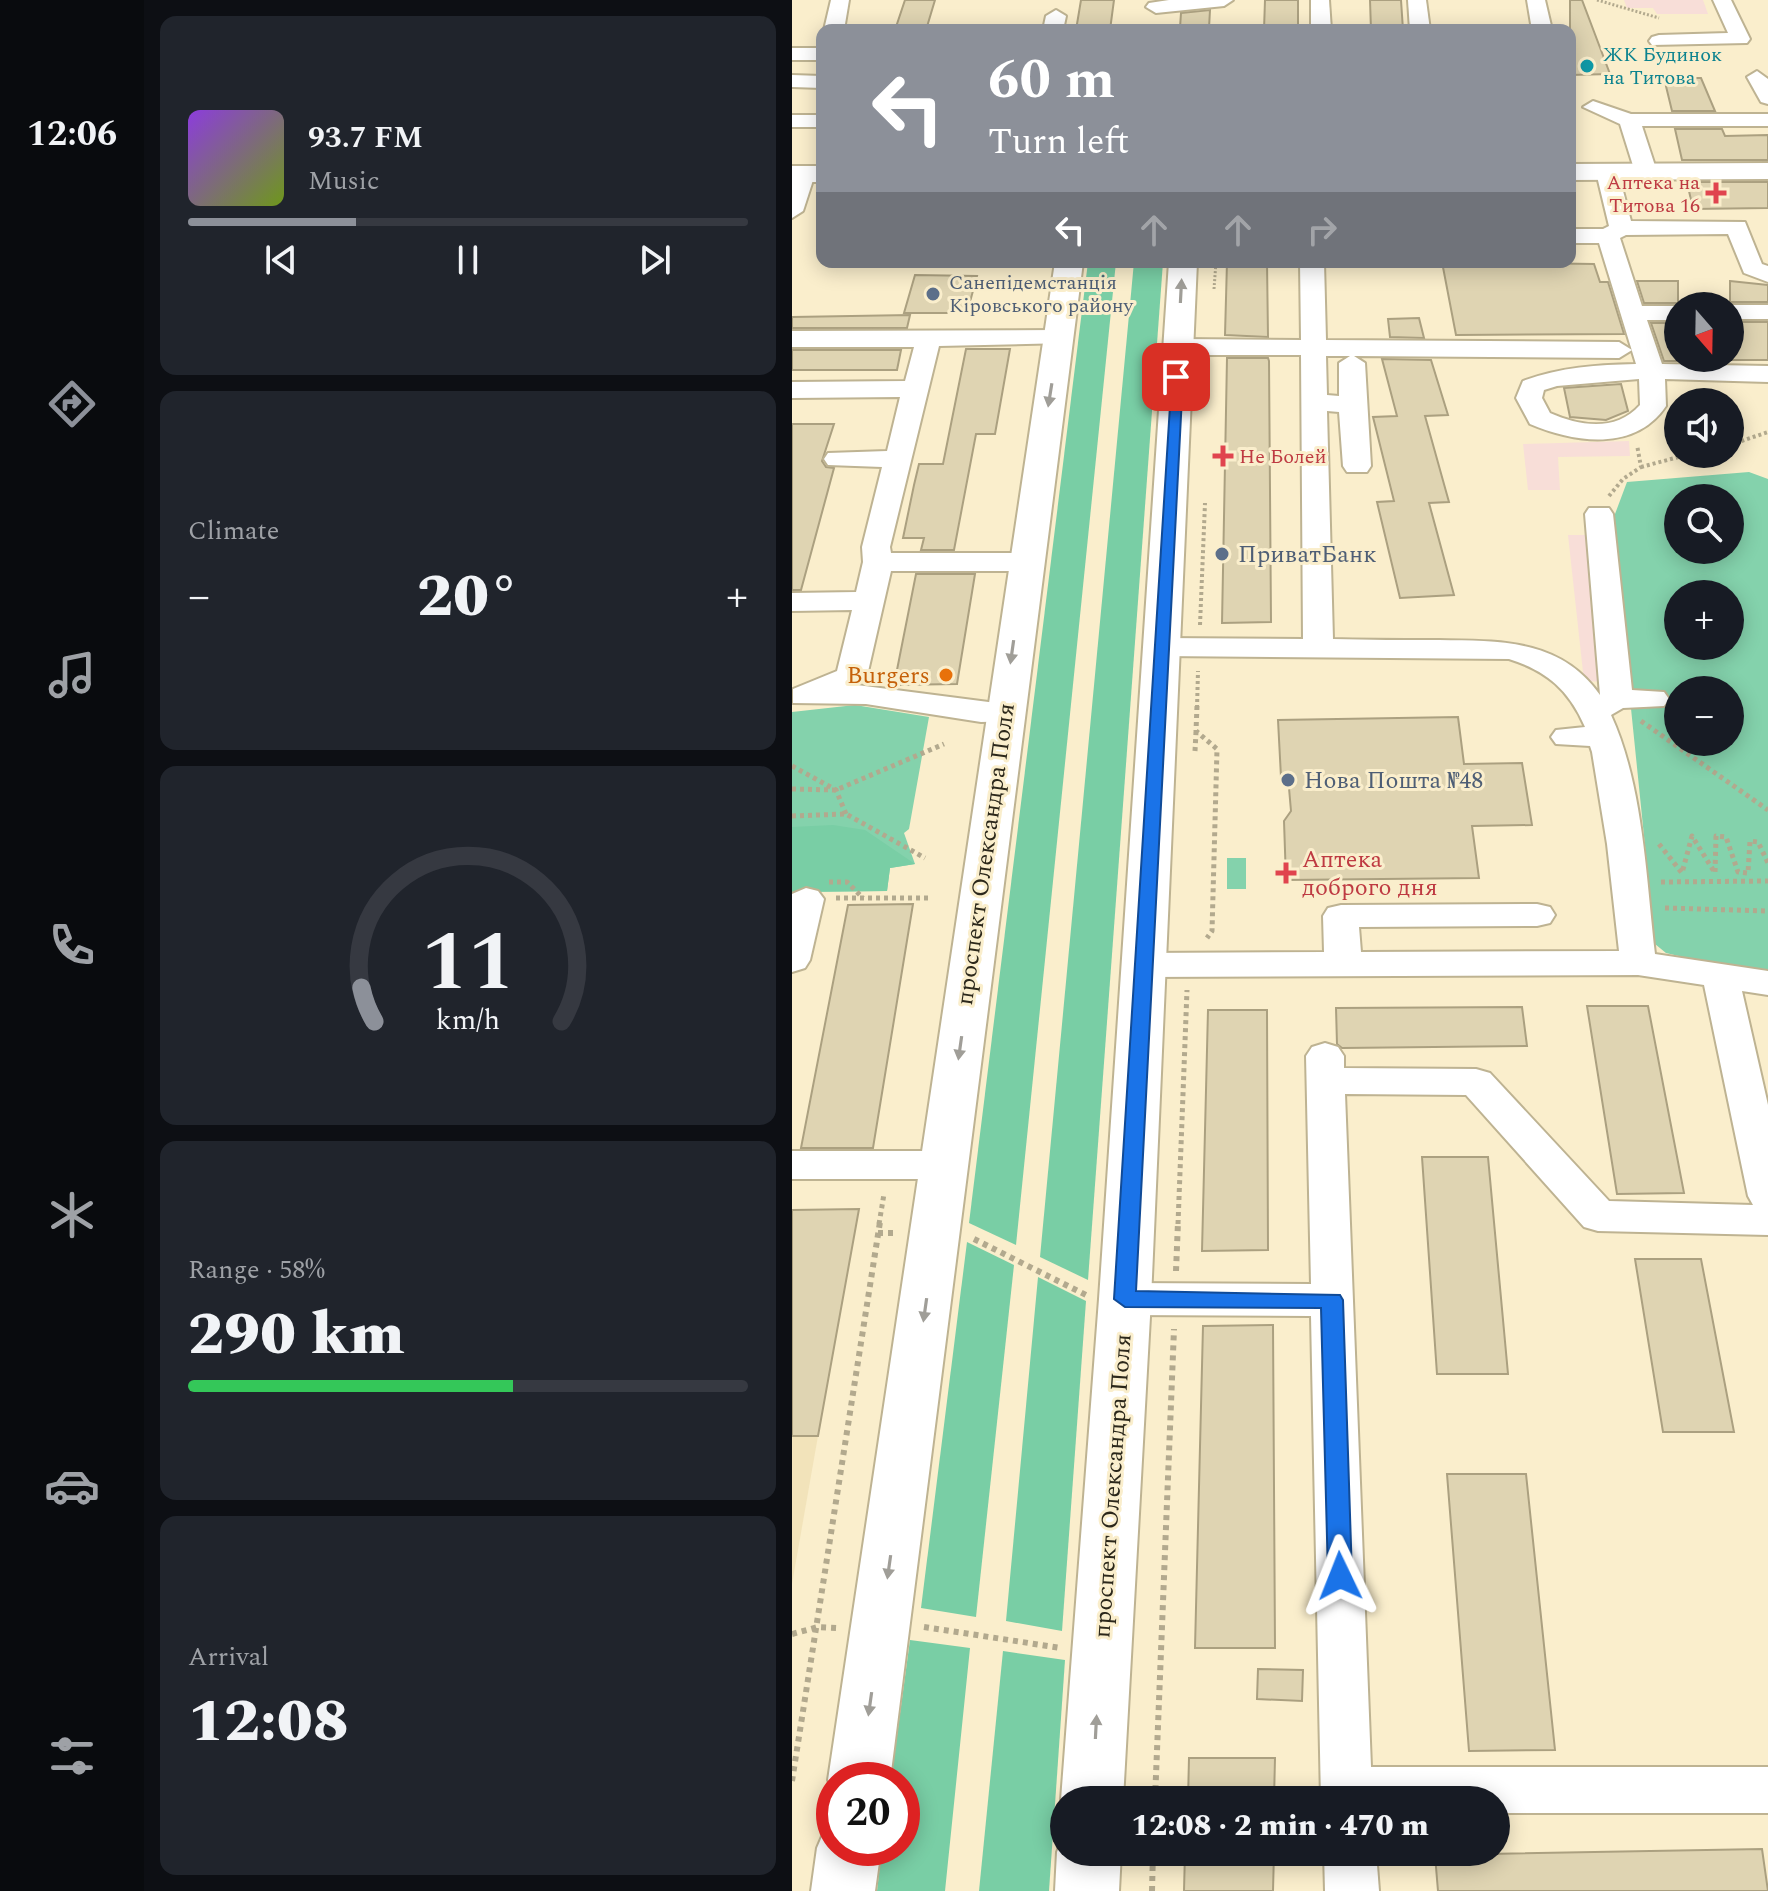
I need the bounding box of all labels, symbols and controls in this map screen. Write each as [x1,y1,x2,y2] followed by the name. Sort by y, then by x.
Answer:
[988,38,1115,123] text: 60 m
[1603,40,1722,93] place label: ЖК Будинок на Титова
[856,56,960,160] icon: left
[1578,57,1596,75] marker: ЖК Будинок на Титова
[27,107,117,162] text: 12:06
[308,115,423,161] text: 93.7 FM
[988,115,1129,170] text: Turn left
[308,161,379,201] text: Music
[1607,168,1700,221] place label: Аптека на Титова 16
[1707,184,1725,202] marker: Аптека на Титова 16
[1048,208,1092,252] icon: left
[1132,208,1176,252] icon: ahead
[1216,208,1260,252] icon: ahead
[1300,208,1344,252] icon: right
[259,238,303,282] icon: previous
[446,238,490,282] icon: pause
[633,238,677,282] icon: next
[949,268,1135,321] place label: Санепідемстанція Кіровського району
[1175,278,1188,303] one-way arrow
[924,285,942,303] marker: Санепідемстанція Кіровського району
[1664,292,1744,372] north arrow
[1664,292,1744,756] map controls
[1142,343,1210,411] pin
[1154,355,1198,399] icon: arrive
[44,376,100,432] icon: directions
[1043,383,1056,408] one-way arrow
[1664,388,1744,468] button: sound
[1239,442,1327,472] place label: Не Болей
[1214,447,1232,465] marker: Не Болей
[1664,484,1744,564] button: search
[188,511,279,551] text: Climate
[1238,537,1377,573] place label: ПриватБанк
[1213,545,1231,563] marker: ПриватБанк
[417,551,519,643] text: 20°
[188,563,210,630] text: −
[726,563,748,630] text: +
[1664,580,1744,660] button: +
[1005,640,1018,665] one-way arrow
[44,647,100,703] icon: music
[847,658,930,694] place label: Burgers
[937,666,955,684] marker: Burgers
[1664,676,1744,756] button: −
[947,701,1025,1008] street label: проспект Олександра Поля
[1304,763,1483,799] place label: Нова Пошта №48
[1279,771,1297,789] marker: Нова Пошта №48
[1302,842,1437,906] place label: Аптека доброго дня
[1277,864,1295,882] marker: Аптека доброго дня
[421,899,515,1026] text: 11
[44,917,100,973] icon: phone
[436,999,500,1042] text: km/h
[953,1036,966,1061] one-way arrow
[44,1187,100,1243] icon: climate
[188,1250,325,1290] text: Range · 58%
[188,1289,405,1381] text: 290 km
[918,1298,931,1323] one-way arrow
[1084,1333,1142,1639] street label: проспект Олександра Поля
[44,1458,100,1514] icon: car
[1298,1534,1382,1618] position arrow
[882,1555,895,1580] one-way arrow
[188,1637,269,1677] text: Arrival
[188,1676,349,1768] text: 12:08
[863,1691,876,1716] one-way arrow
[1090,1714,1103,1739] one-way arrow
[44,1728,100,1784] icon: filters
[816,1762,920,1866] speed limit sign: 20
[1131,1803,1429,1849] text: 12:08 · 2 min · 470 m

